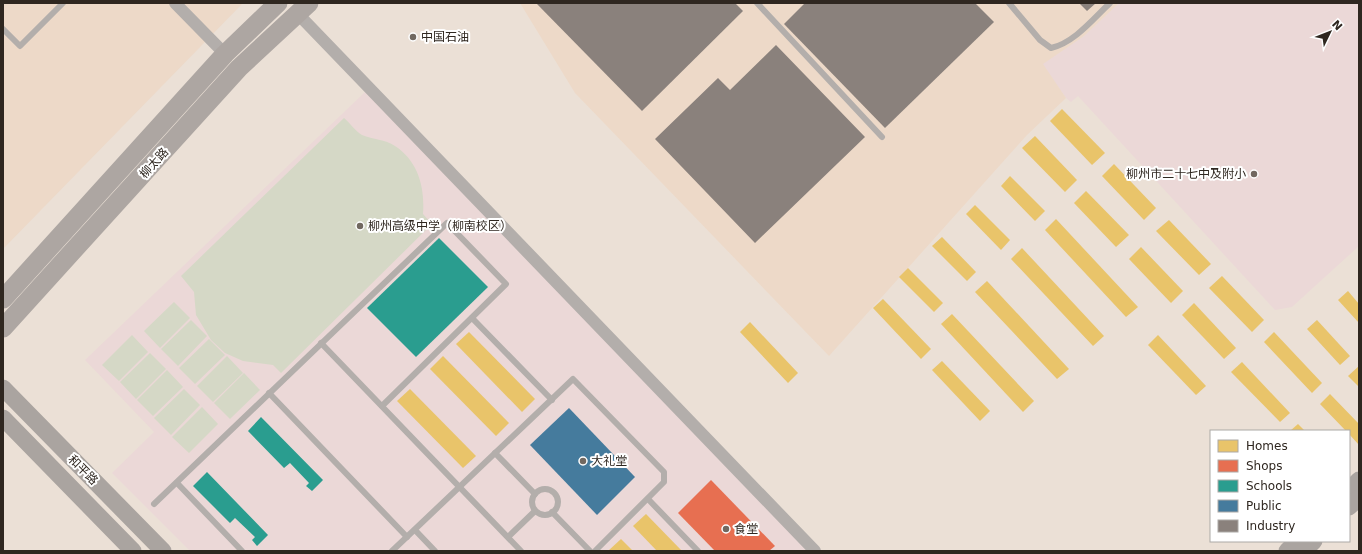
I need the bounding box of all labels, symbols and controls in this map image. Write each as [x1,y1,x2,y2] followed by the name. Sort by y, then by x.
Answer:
[1310,12,1350,52] north arrow
[1329,18,1345,33] text: N
[421,30,469,44] place label: 中国石油
[408,32,418,42] marker: 中国石油
[137,145,171,181] street label: 柳太路
[1126,167,1246,181] place label: 柳州市二十七中及附小
[1249,169,1259,179] marker: 柳州市二十七中及附小
[368,219,512,233] place label: 柳州高级中学（柳南校区）
[355,221,365,231] marker: 柳州高级中学（柳南校区）
[1210,430,1350,542] legend
[1246,439,1288,453] text: Homes
[65,452,101,488] street label: 和平路
[591,454,627,468] place label: 大礼堂
[578,456,588,466] marker: 大礼堂
[1246,459,1282,473] text: Shops
[1246,479,1292,493] text: Schools
[1246,499,1282,513] text: Public
[1246,519,1295,533] text: Industry
[734,522,758,536] place label: 食堂
[721,524,731,534] marker: 食堂

